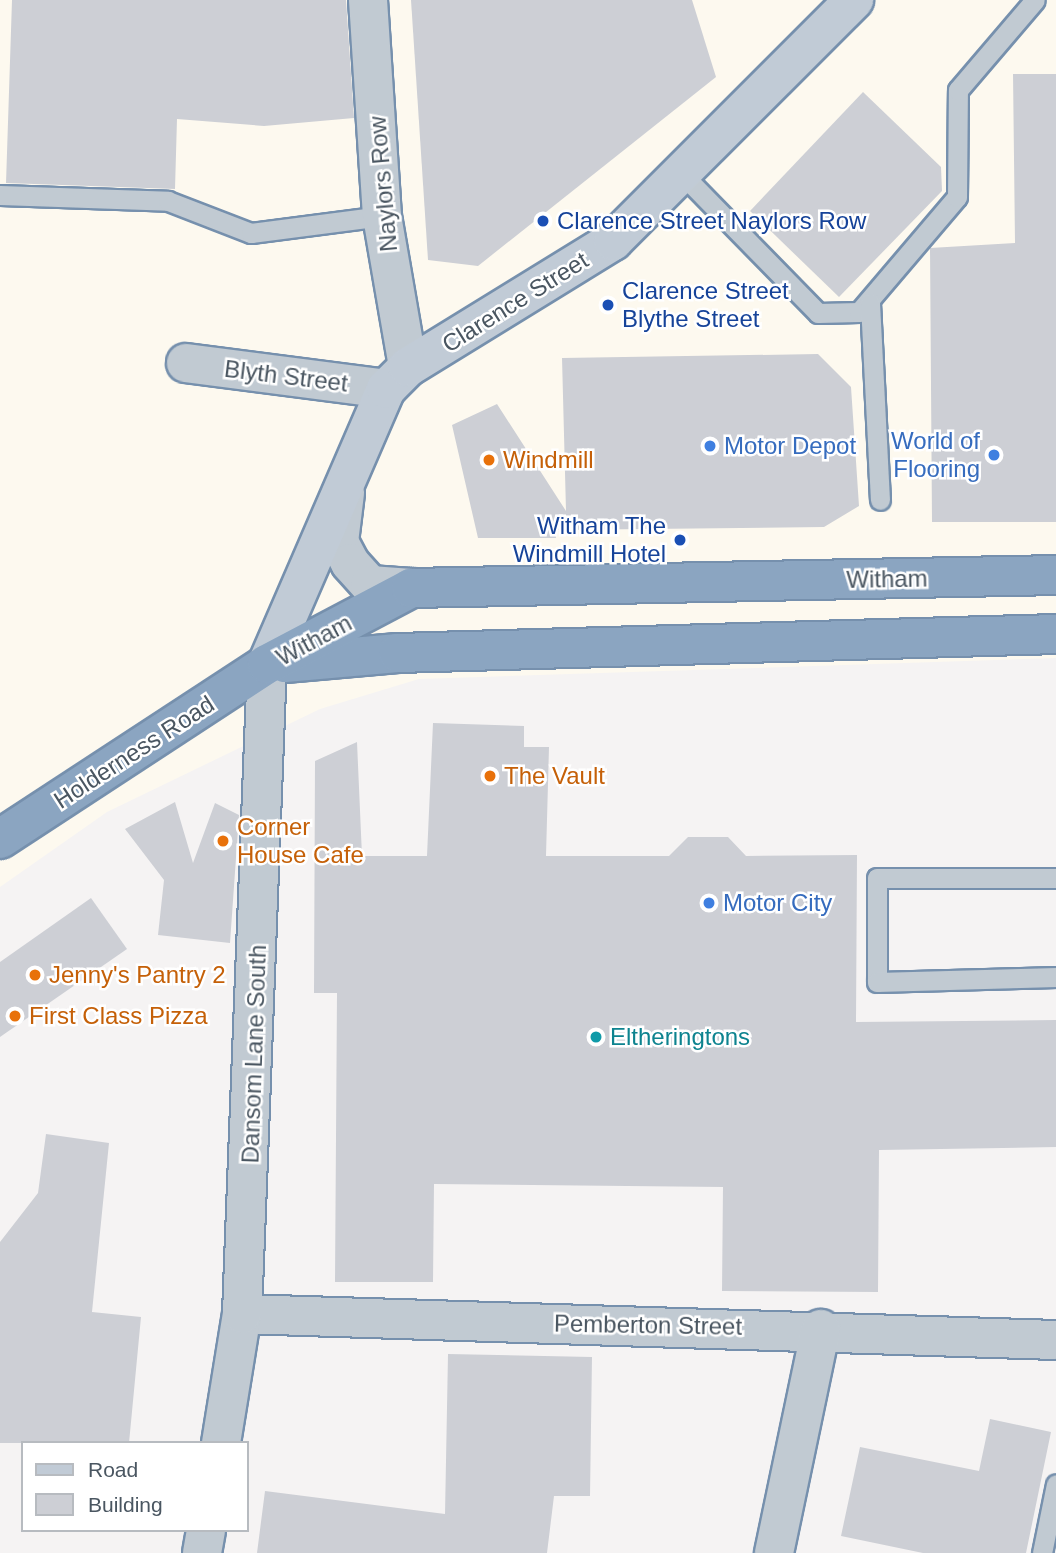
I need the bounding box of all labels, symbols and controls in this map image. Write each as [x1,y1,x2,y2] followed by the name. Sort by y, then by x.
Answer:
[363,115,403,253] street label: Naylors Row
[557,207,866,235] place label: Clarence Street Naylors Row
[535,213,551,229] marker: Clarence Street Naylors Row
[437,246,593,358] street label: Clarence Street
[622,277,789,333] place label: Clarence Street Blythe Street
[600,297,616,313] marker: Clarence Street Blythe Street
[223,354,349,398] street label: Blyth Street
[891,427,980,483] place label: World of Flooring
[724,432,856,460] place label: Motor Depot
[702,438,718,454] marker: Motor Depot
[503,446,594,474] place label: Windmill
[986,447,1002,463] marker: World of Flooring
[481,452,497,468] marker: Windmill
[513,512,666,568] place label: Witham The Windmill Hotel
[672,532,688,548] marker: Witham The Windmill Hotel
[846,564,928,594] street label: Witham
[271,608,357,672] street label: Witham
[48,689,220,815] street label: Holderness Road
[504,762,605,790] place label: The Vault
[482,768,498,784] marker: The Vault
[237,813,364,869] place label: Corner House Cafe
[215,833,231,849] marker: Corner House Cafe
[723,889,832,917] place label: Motor City
[701,895,717,911] marker: Motor City
[236,944,272,1164] street label: Dansom Lane South
[49,961,226,989] place label: Jenny's Pantry 2
[27,967,43,983] marker: Jenny's Pantry 2
[29,1002,208,1030] place label: First Class Pizza
[7,1008,23,1024] marker: First Class Pizza
[610,1023,750,1051] place label: Eltheringtons
[588,1029,604,1045] marker: Eltheringtons
[554,1309,742,1341] street label: Pemberton Street
[21,1441,248,1532] legend
[88,1458,138,1481] text: Road
[88,1493,163,1516] text: Building

